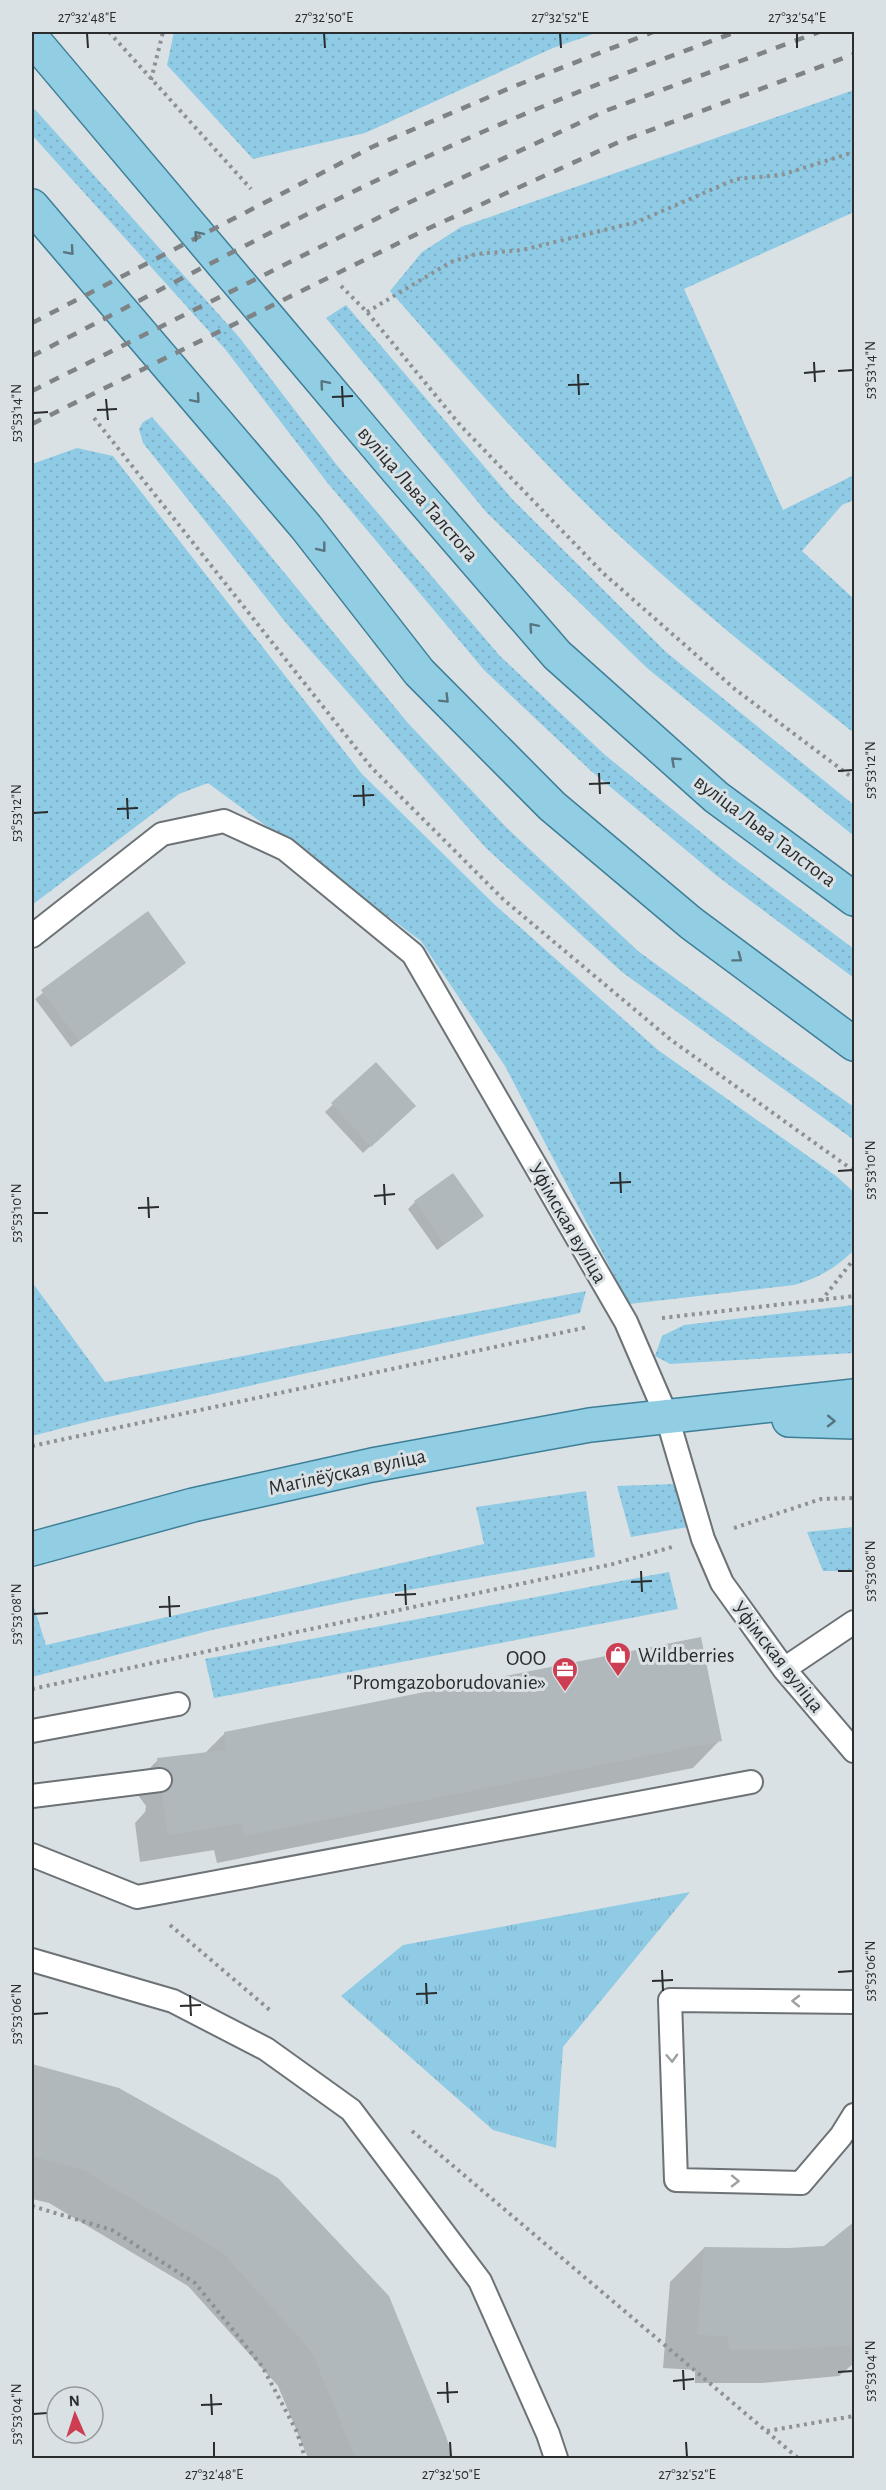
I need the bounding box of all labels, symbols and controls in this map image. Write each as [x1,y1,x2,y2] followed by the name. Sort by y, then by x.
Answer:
[58,10,116,25] text: 27°32'48"E
[295,10,353,25] text: 27°32'50"E
[531,10,589,25] text: 27°32'52"E
[768,10,826,25] text: 27°32'54"E
[194,231,205,242] one-way arrow
[62,244,73,255] one-way arrow
[863,341,878,399] text: 53°53'14"N
[320,380,331,391] one-way arrow
[9,384,24,442] text: 53°53'14"N
[189,392,200,403] one-way arrow
[354,422,482,566] street label: вуліца Льва Талстога
[315,541,326,552] one-way arrow
[529,623,540,634] one-way arrow
[438,691,449,702] one-way arrow
[863,741,878,799] text: 53°53'12"N
[671,757,682,768] one-way arrow
[690,771,840,891] street label: вуліца Льва Талстога
[9,784,24,842] text: 53°53'12"N
[731,950,742,961] one-way arrow
[863,1140,878,1200] text: 53°53'10"N
[525,1159,611,1287] street label: Уфімская вуліца
[9,1183,24,1243] text: 53°53'10"N
[826,1415,835,1427] one-way arrow
[266,1445,428,1499] street label: Магілёўская вуліца
[863,1540,878,1602] text: 53°53'08"N
[9,1583,24,1645] text: 53°53'08"N
[728,1597,828,1717] street label: Уфімская вуліца
[603,1640,633,1678] shop icon: Wildberries
[638,1645,734,1666] place label: Wildberries
[346,1648,546,1693] place label: OOO "Promgazoborudovanie»
[550,1655,580,1693] office icon: OOO "Promgazoborudovanie»
[863,1940,878,2002] text: 53°53'06"N
[9,1983,24,2045] text: 53°53'06"N
[792,1995,801,2007] one-way arrow
[665,2054,678,2063] one-way arrow
[730,2175,739,2187] one-way arrow
[863,2340,878,2402] text: 53°53'04"N
[9,2383,24,2445] text: 53°53'04"N
[45,2385,105,2445] north arrow
[68,2393,80,2409] text: N
[185,2467,243,2482] text: 27°32'48"E
[422,2467,480,2482] text: 27°32'50"E
[658,2467,716,2482] text: 27°32'52"E

